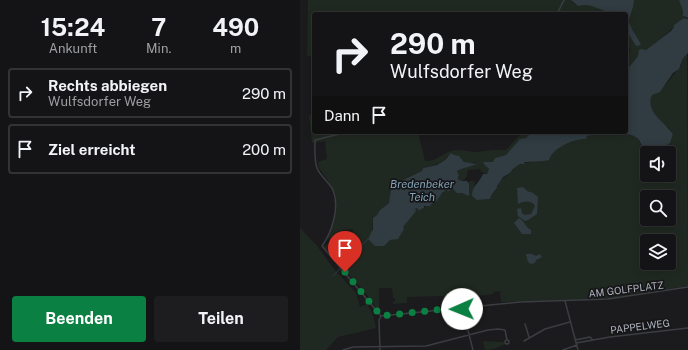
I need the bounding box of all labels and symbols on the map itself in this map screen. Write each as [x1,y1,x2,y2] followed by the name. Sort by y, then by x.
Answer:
[390,178,455,203] water label: Bredenbeker Teich
[328,231,362,272] pin
[588,278,664,300] street label: AM GOLFPLATZ
[441,288,483,330] position arrow
[609,316,671,336] street label: PAPPELWEG

